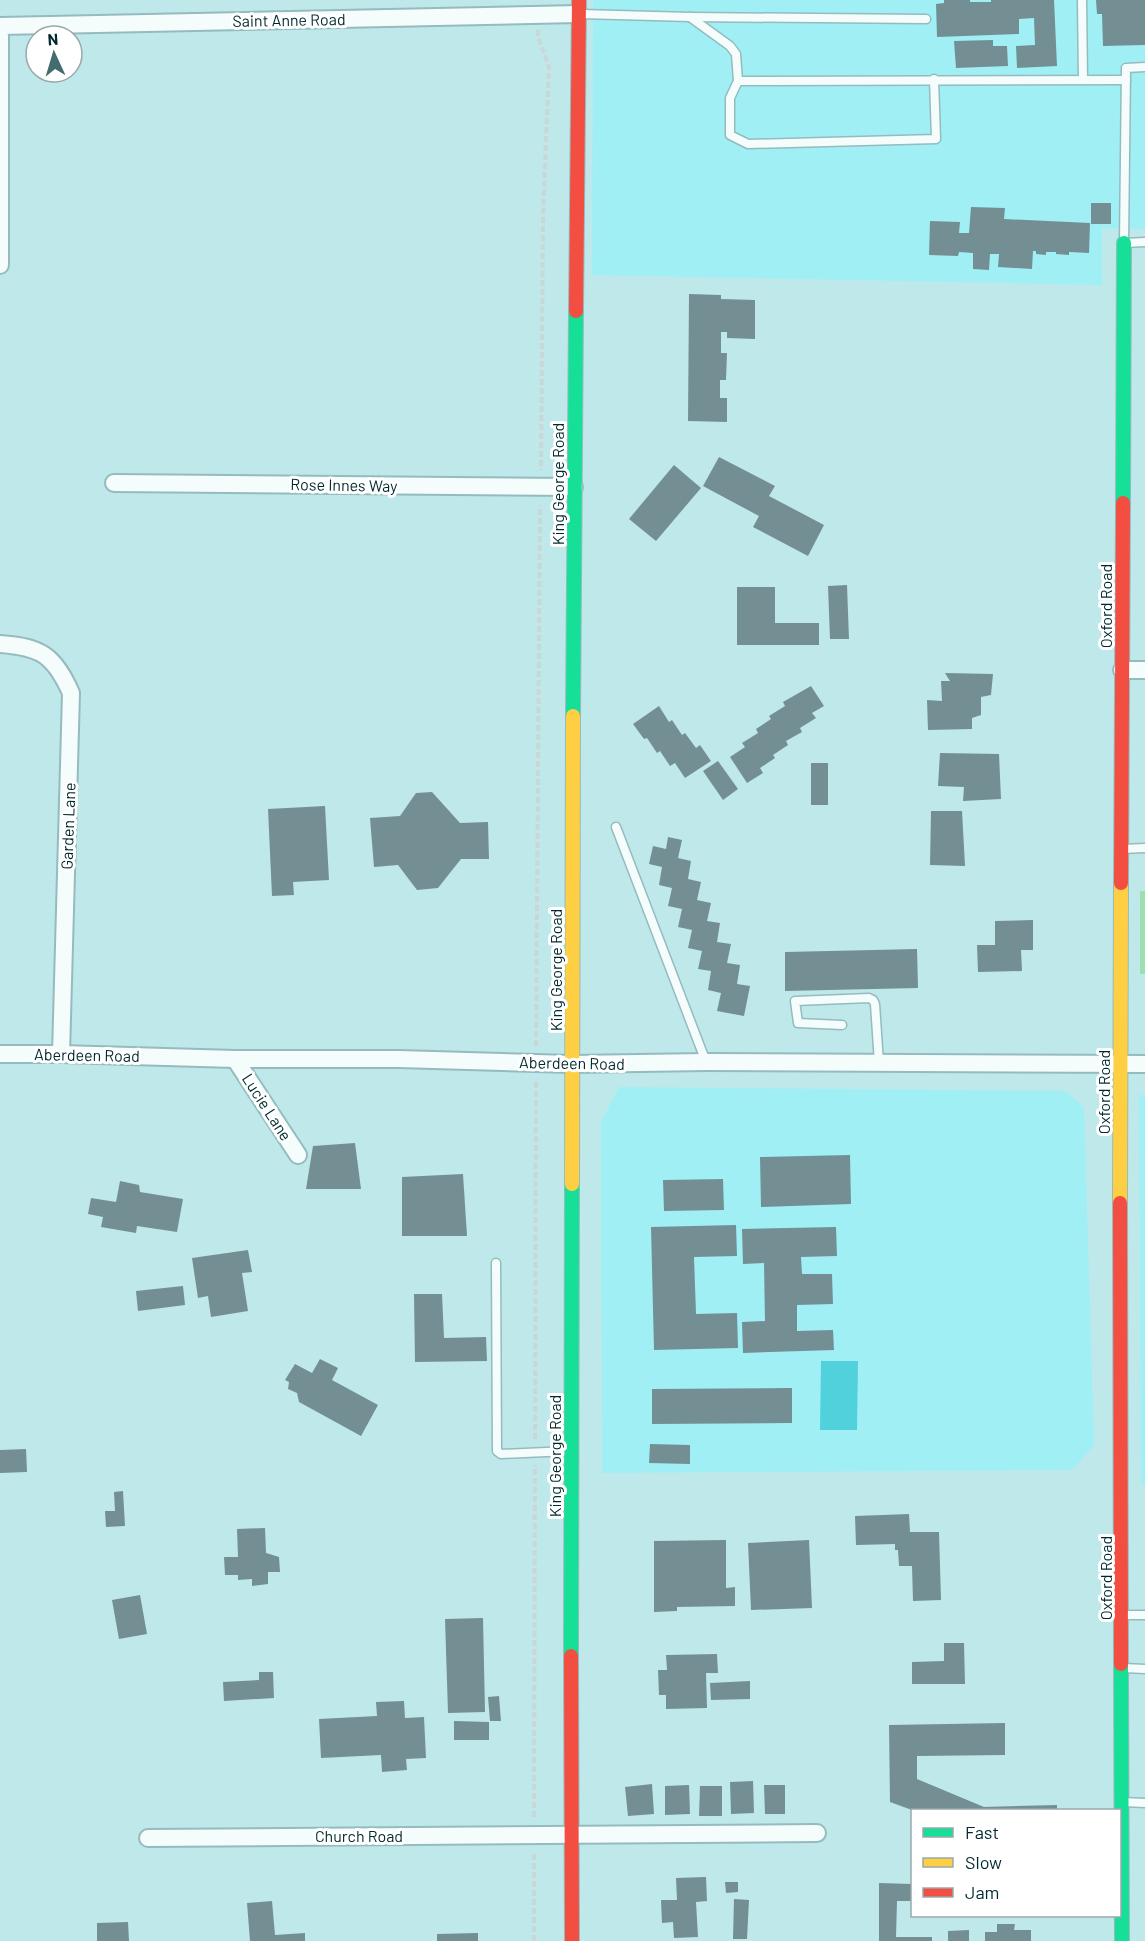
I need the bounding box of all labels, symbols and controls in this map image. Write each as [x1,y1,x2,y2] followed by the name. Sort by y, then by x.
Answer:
[232,9,346,30] street label: Saint Anne Road
[24,24,84,84] north arrow
[47,29,59,48] text: N
[548,423,567,545] street label: King George Road
[290,474,398,495] street label: Rose Innes Way
[1096,564,1115,648] street label: Oxford Road
[56,782,79,870] street label: Garden Lane
[546,909,565,1031] street label: King George Road
[34,1044,140,1065] street label: Aberdeen Road
[1094,1050,1113,1134] street label: Oxford Road
[519,1052,625,1073] street label: Aberdeen Road
[239,1070,296,1144] street label: Lucie Lane
[545,1395,564,1517] street label: King George Road
[1096,1536,1115,1620] street label: Oxford Road
[911,1809,1121,1917] legend
[965,1821,999,1843] text: Fast
[315,1826,403,1845] street label: Church Road
[965,1851,1002,1873] text: Slow
[965,1881,999,1903] text: Jam

